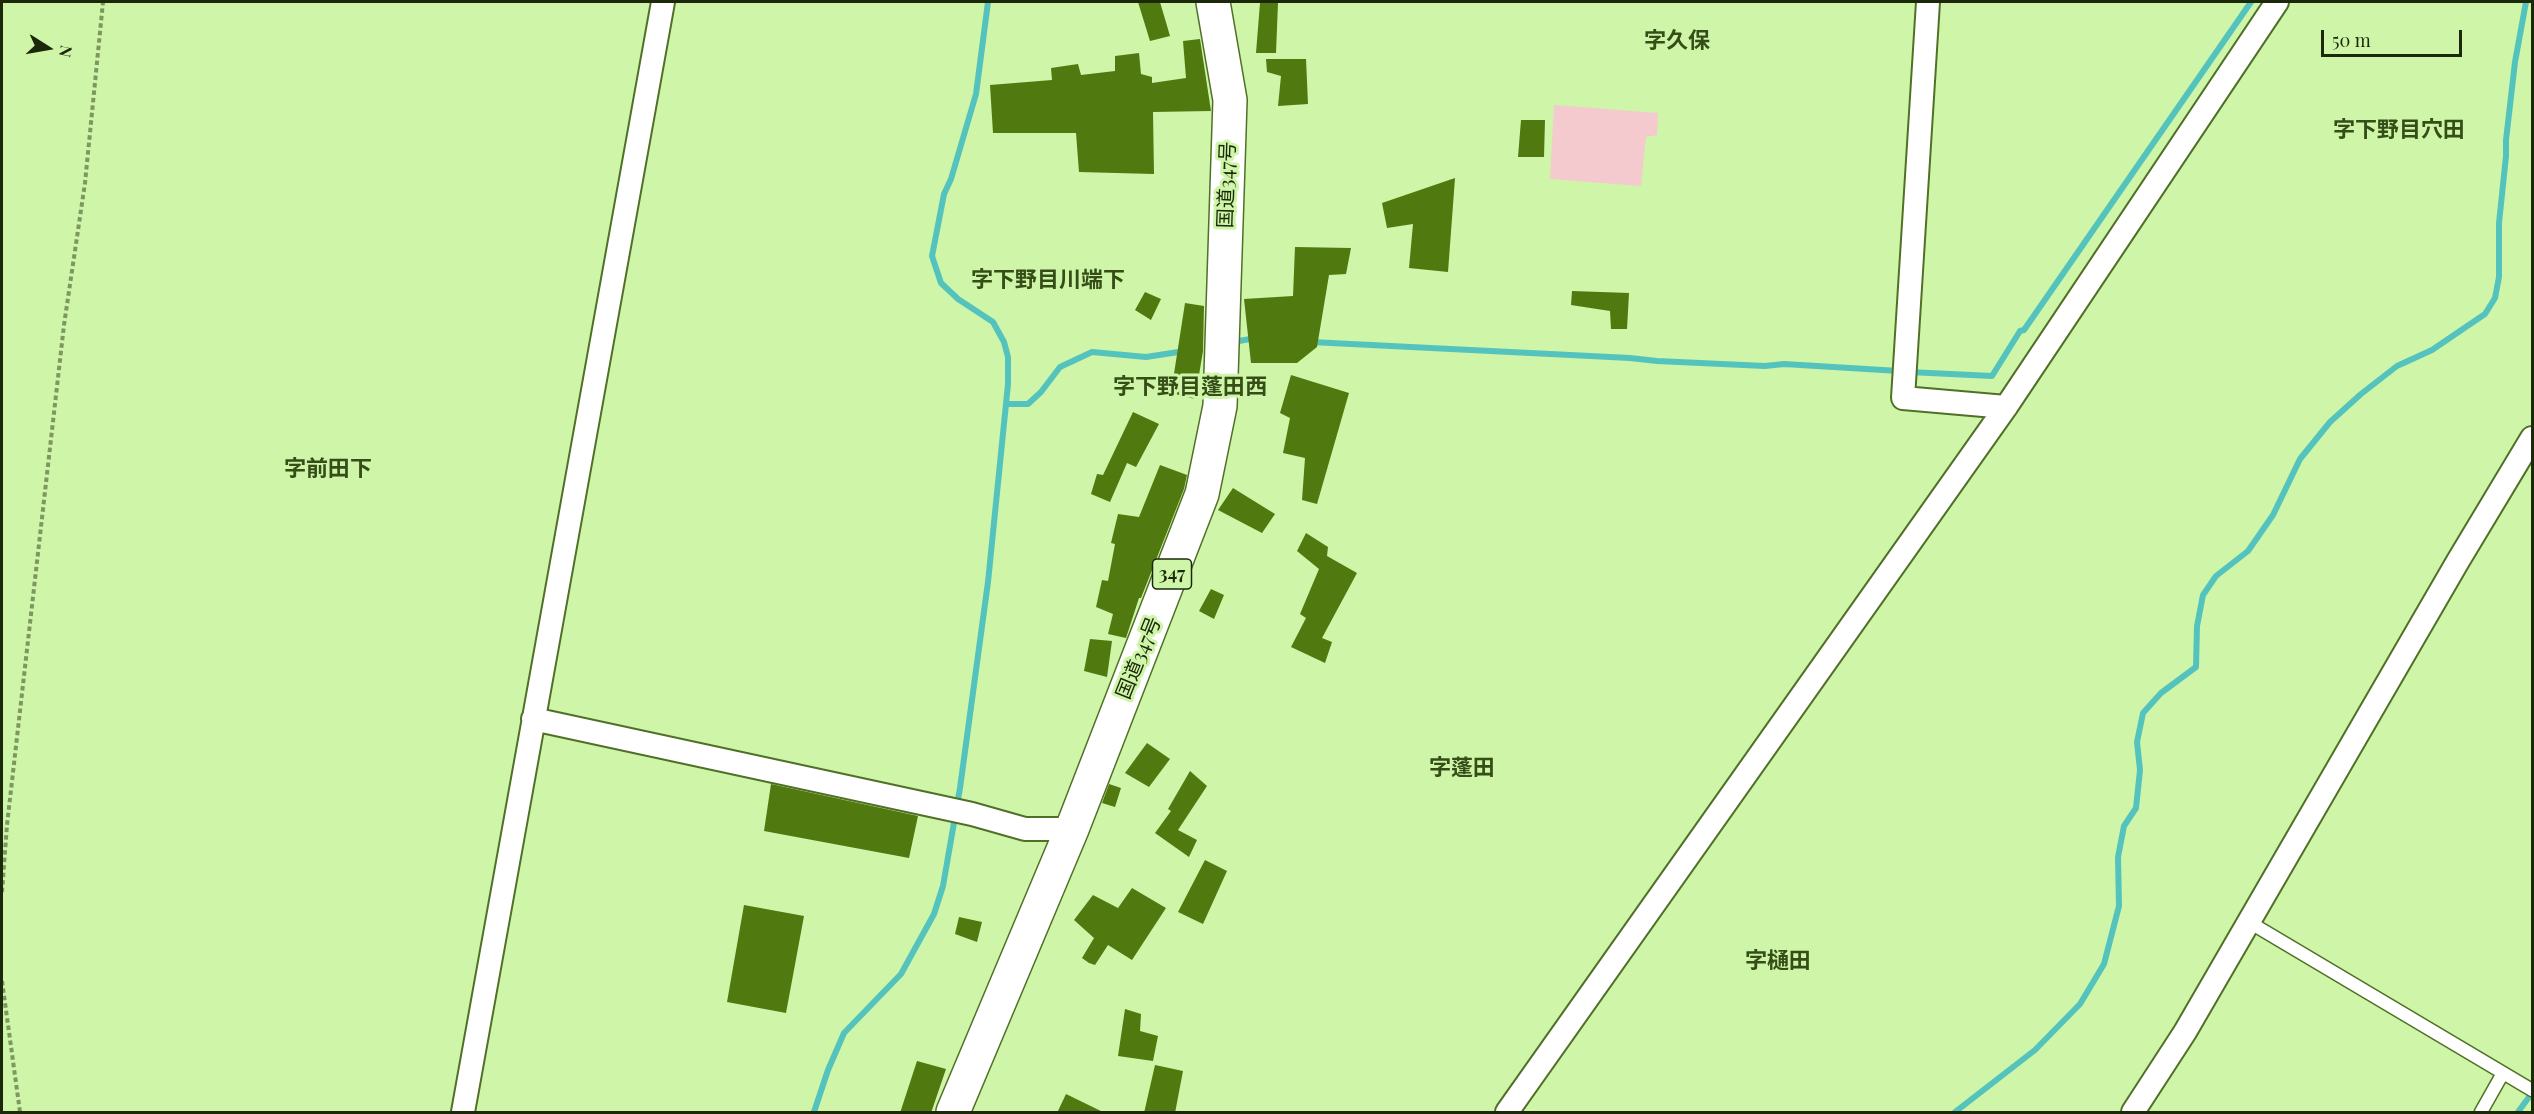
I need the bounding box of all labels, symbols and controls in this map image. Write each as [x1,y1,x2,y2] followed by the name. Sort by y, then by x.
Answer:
[18,18,78,78] north arrow
[2324,18,2465,56] scale bar
[1644,28,1710,54] district label: 字久保
[2332,28,2371,52] text: 50 m
[55,44,78,59] text: N
[2333,117,2465,143] district label: 字下野目穴田
[1213,141,1241,229] street label: 国道347号
[971,267,1125,293] district label: 字下野目川端下
[1113,374,1267,400] district label: 字下野目蓬田西
[284,456,372,482] district label: 字前田下
[1152,559,1192,589] road number: 347
[1112,613,1166,703] street label: 国道347号
[1429,755,1495,781] district label: 字蓬田
[1745,948,1811,974] district label: 字樋田

